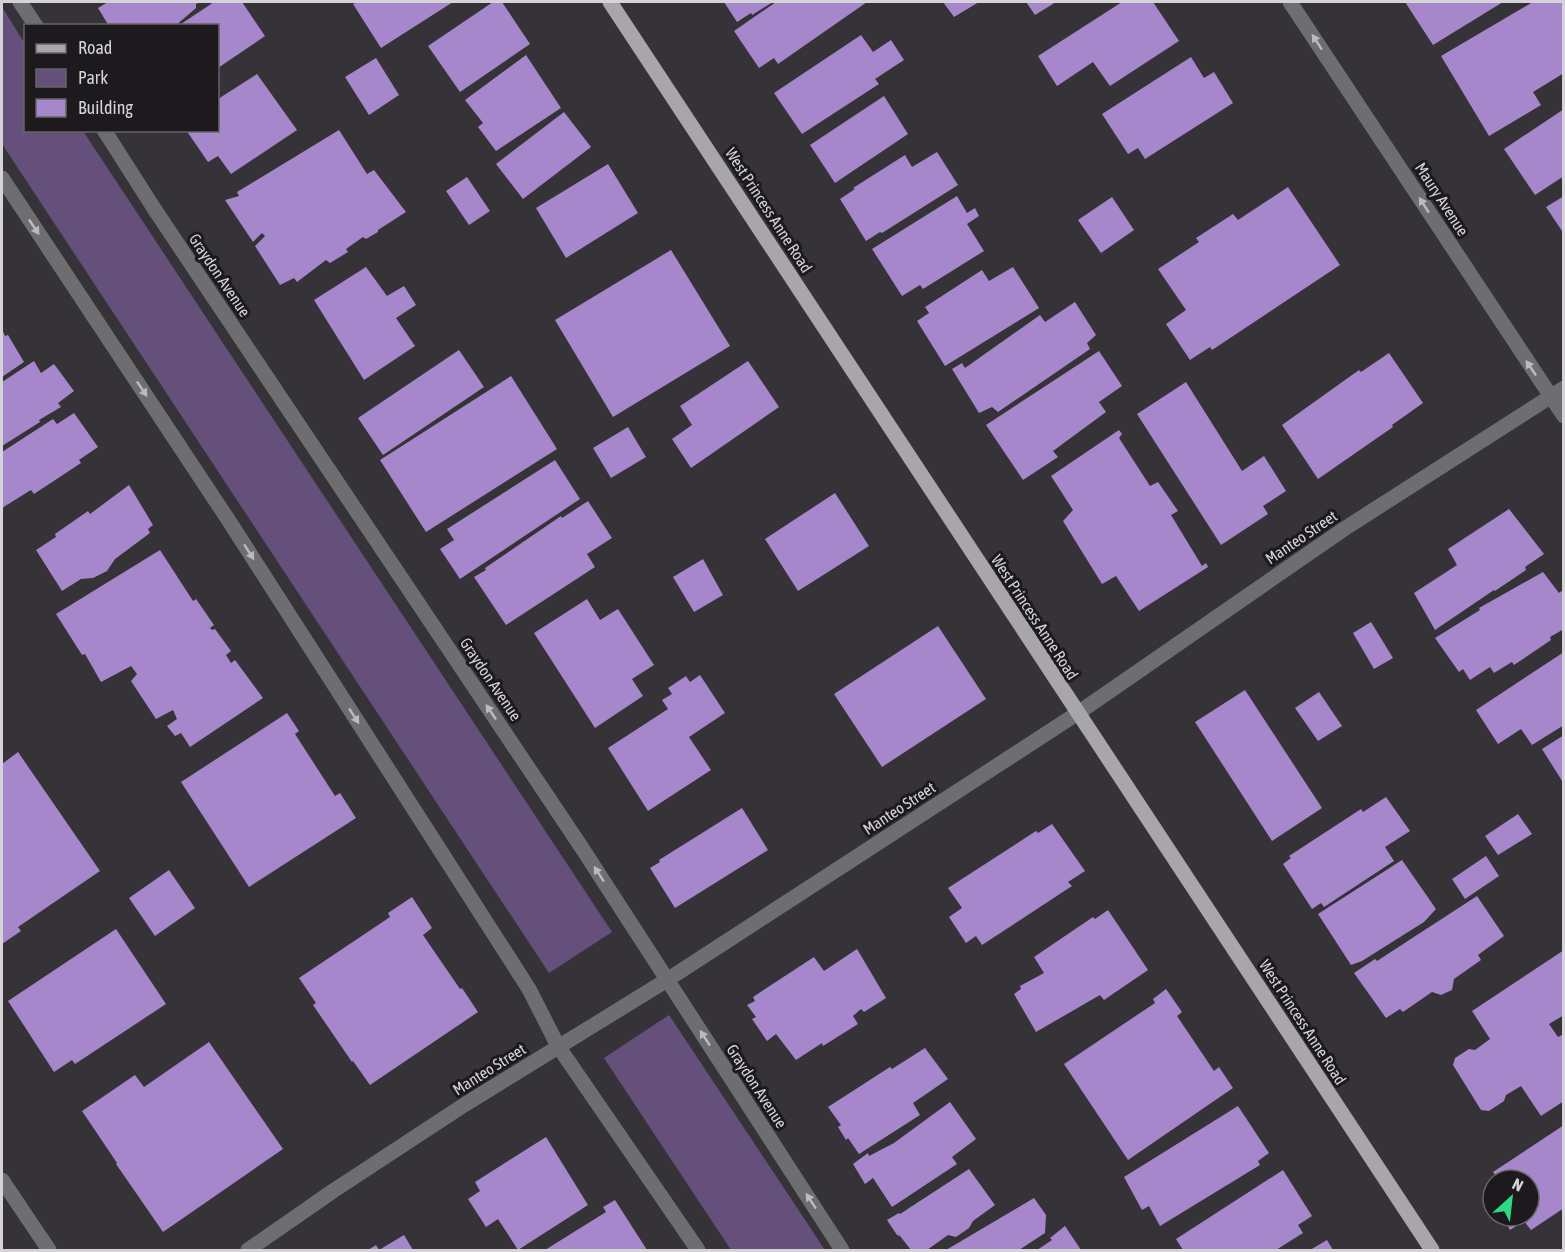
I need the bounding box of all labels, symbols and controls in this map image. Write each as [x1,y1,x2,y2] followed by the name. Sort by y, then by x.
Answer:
[24,24,219,132] legend
[1311,34,1322,50] one-way arrow
[78,37,112,58] text: Road
[78,67,108,88] text: Park
[78,97,133,118] text: Building
[722,144,816,276] street label: West Princess Anne Road
[1411,159,1472,240] street label: Maury Avenue
[1418,197,1430,213] one-way arrow
[28,219,39,235] one-way arrow
[185,230,254,320] street label: Graydon Avenue
[1525,360,1537,376] one-way arrow
[136,381,147,398] one-way arrow
[1262,506,1340,567] street label: Manteo Street
[243,544,254,560] one-way arrow
[988,551,1082,683] street label: West Princess Anne Road
[456,634,525,724] street label: Graydon Avenue
[485,704,497,720] one-way arrow
[348,708,360,724] one-way arrow
[860,778,939,838] street label: Manteo Street
[594,866,605,882] one-way arrow
[1256,956,1350,1088] street label: West Princess Anne Road
[699,1030,710,1046] one-way arrow
[449,1039,529,1098] street label: Manteo Street
[722,1041,791,1132] street label: Graydon Avenue
[1481,1168,1541,1228] north arrow
[1510,1174,1526,1195] text: N
[805,1193,816,1210] one-way arrow

